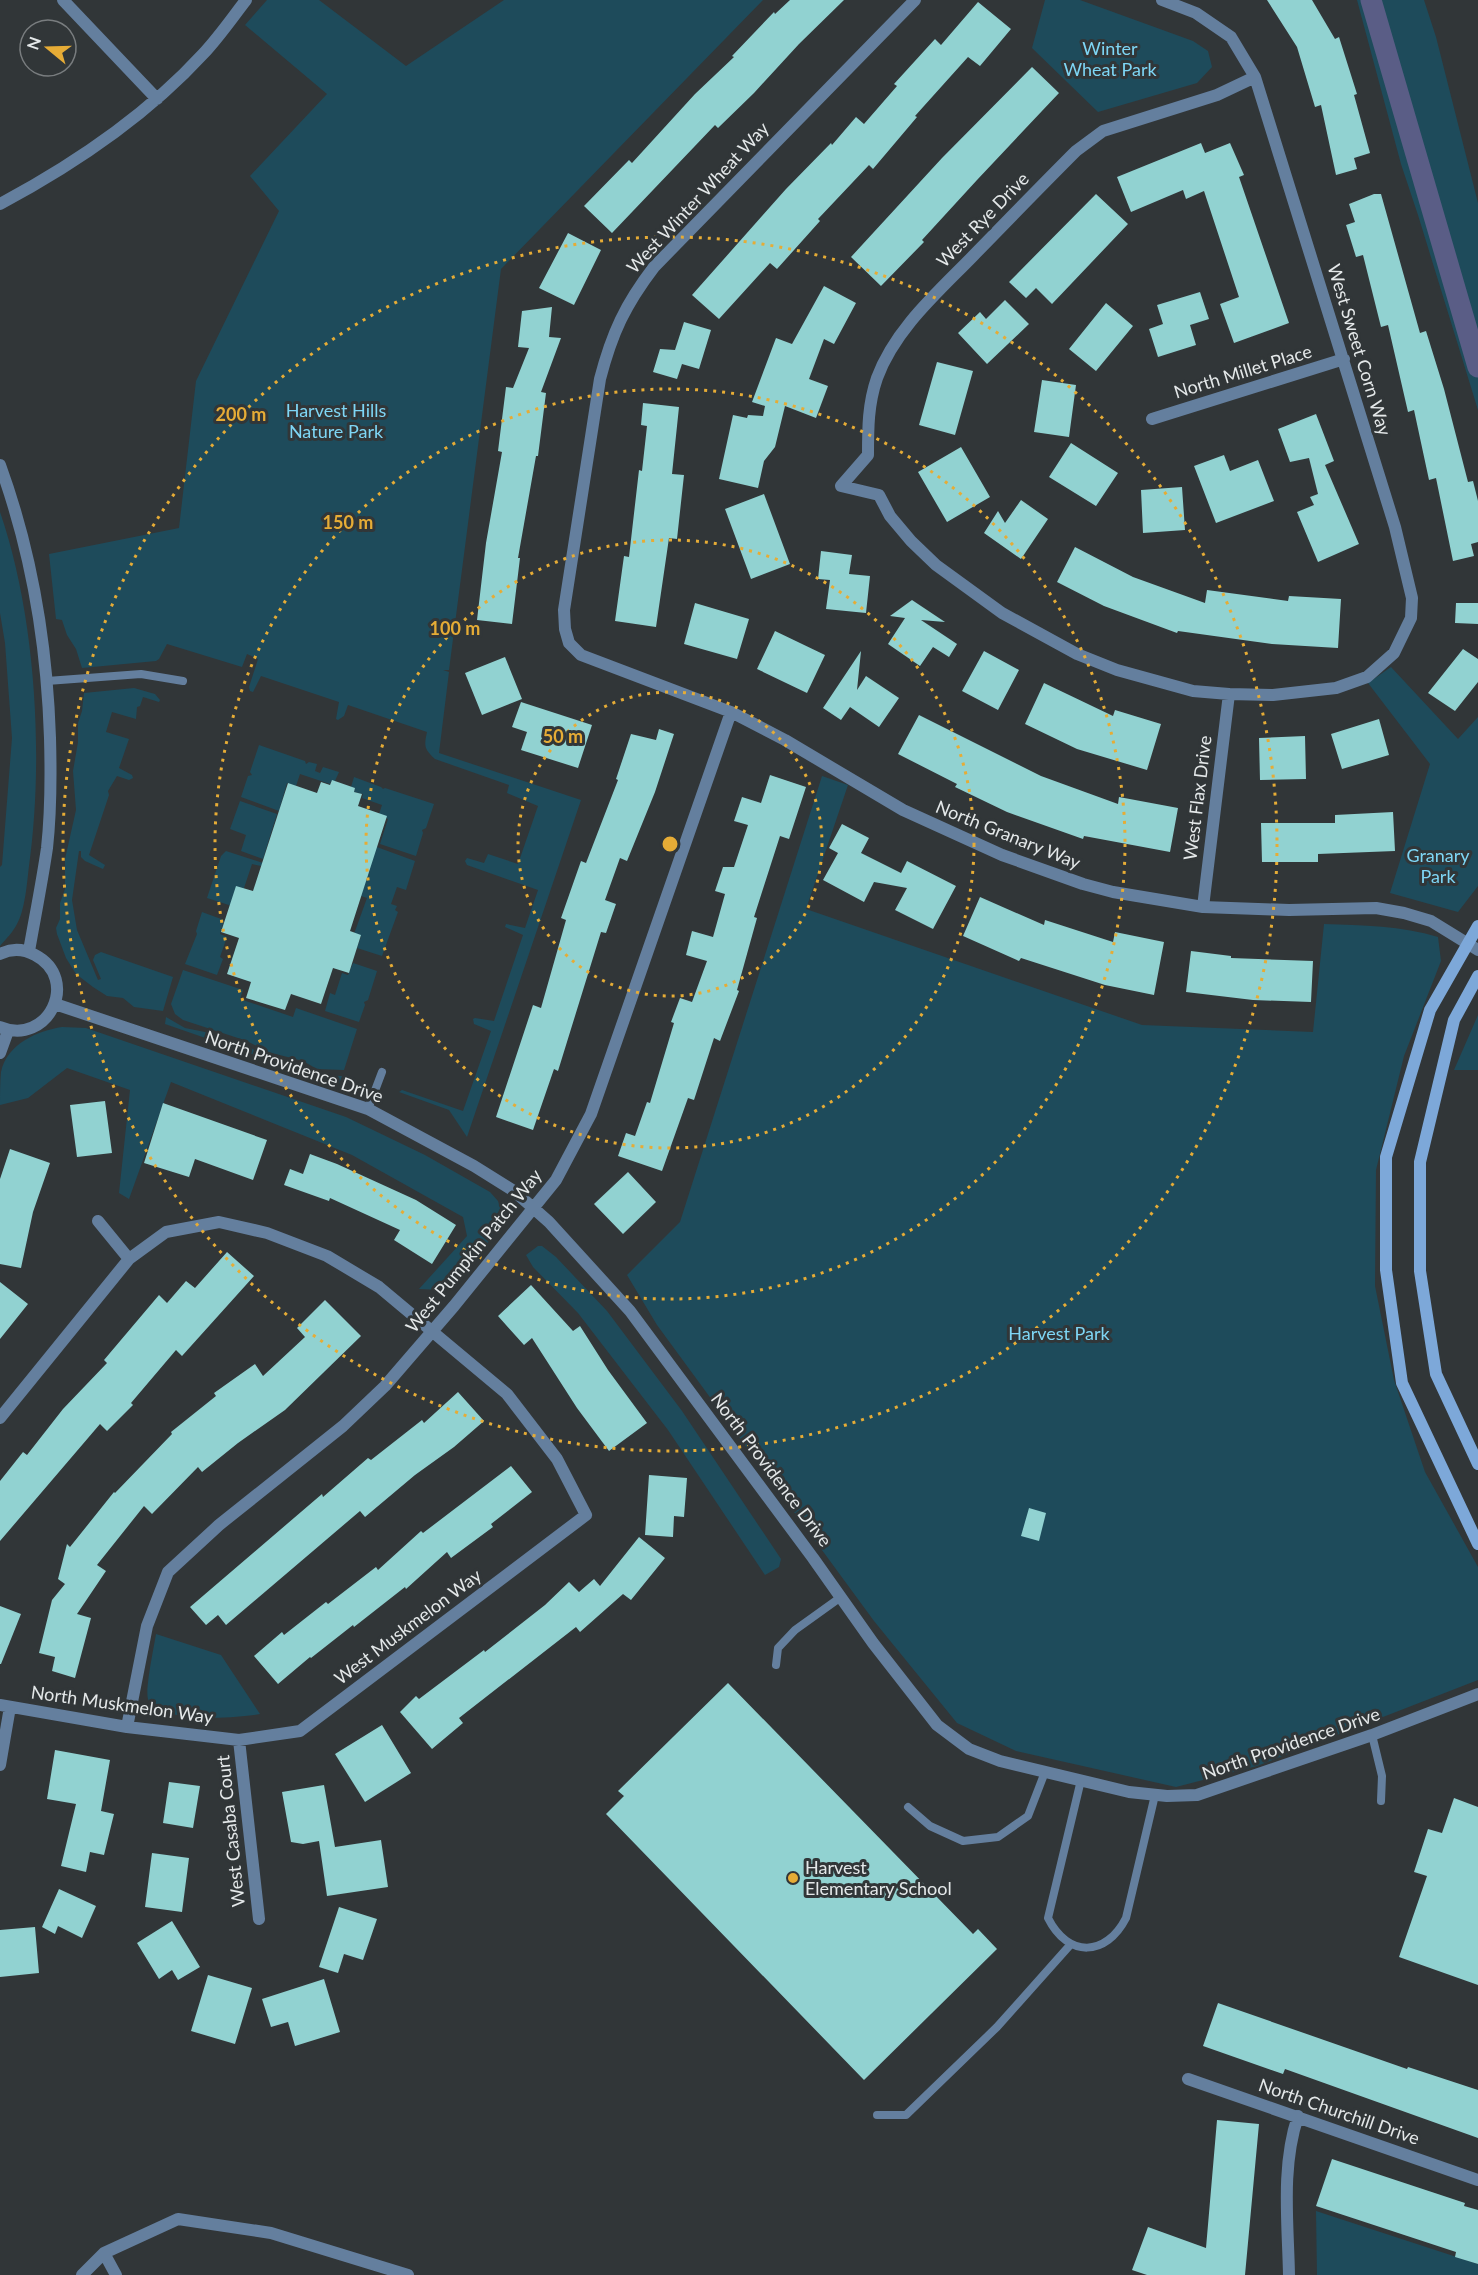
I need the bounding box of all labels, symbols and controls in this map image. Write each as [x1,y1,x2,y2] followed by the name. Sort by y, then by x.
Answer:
[18,18,78,78] north arrow
[22,34,44,52] text: N
[1063,37,1157,80] park label: Winter Wheat Park
[622,117,773,277] street label: West Winter Wheat Way
[932,167,1033,271] street label: West Rye Drive
[1323,261,1397,439] street label: West Sweet Corn Way
[1171,340,1314,402] street label: North Millet Place
[286,399,386,442] park label: Harvest Hills Nature Park
[216,403,266,425] text: 200 m
[323,511,373,533] text: 150 m
[430,617,480,639] text: 100 m
[543,725,583,747] text: 50 m
[1178,734,1216,862] street label: West Flax Drive
[933,795,1085,873] street label: North Granary Way
[660,834,680,854] centre of rings
[1406,844,1470,887] park label: Granary Park
[202,1025,386,1107] street label: North Providence Drive
[400,1164,546,1337] street label: West Pumpkin Patch Way
[1008,1322,1111,1344] park label: Harvest Park
[707,1388,837,1551] street label: North Providence Drive
[330,1563,486,1689] street label: West Muskmelon Way
[30,1680,215,1728] street label: North Muskmelon Way
[1199,1702,1383,1784] street label: North Providence Drive
[211,1754,249,1908] street label: West Casaba Court
[805,1856,952,1899] place label: Harvest Elementary School
[786,1871,800,1885] marker: Harvest Elementary School
[1256,2073,1423,2149] street label: North Churchill Drive

